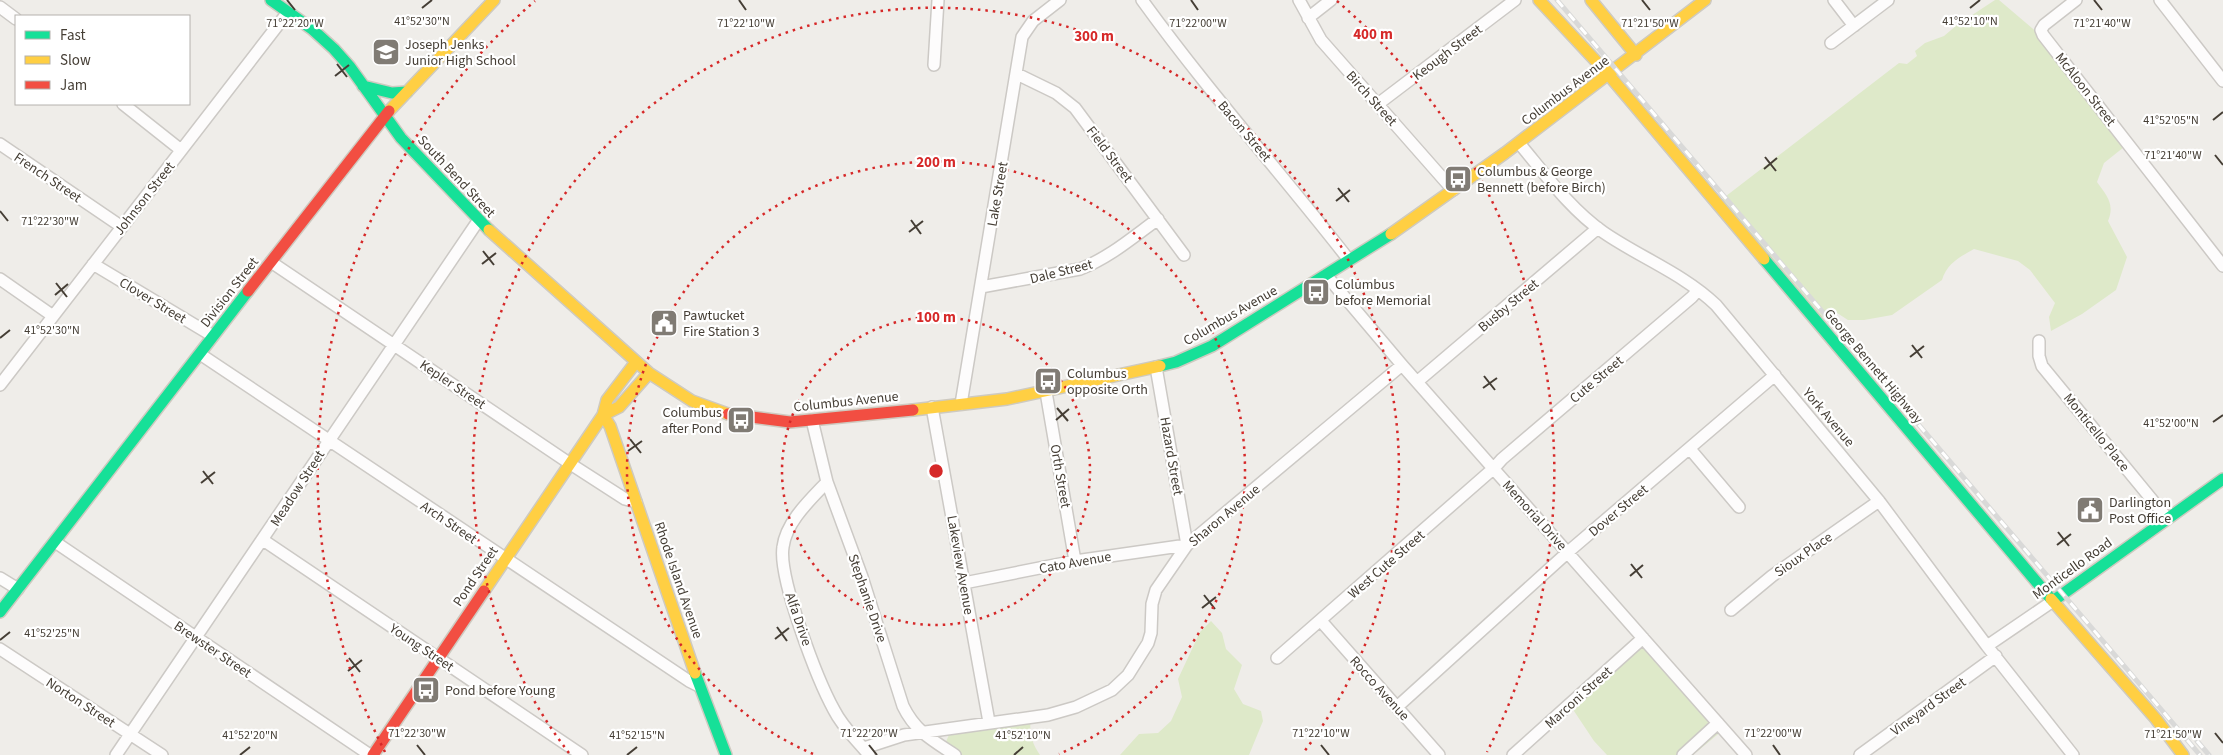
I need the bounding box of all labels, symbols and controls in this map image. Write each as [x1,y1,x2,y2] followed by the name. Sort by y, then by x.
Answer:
[394,13,450,30] text: 41°52'30"N
[1942,13,1998,30] text: 41°52'10"N
[15,15,190,105] legend
[266,15,324,32] text: 71°22'20"W
[717,15,775,32] text: 71°22'10"W
[1169,15,1227,32] text: 71°22'00"W
[1621,15,1679,32] text: 71°21'50"W
[2073,15,2131,32] text: 71°21'40"W
[1409,20,1487,86] street label: Keough Street
[1353,24,1393,45] text: 400 m
[60,25,86,46] text: Fast
[1074,26,1114,47] text: 300 m
[405,35,516,71] place label: Joseph Jenks Junior High School
[371,37,401,67] school or university icon: Joseph Jenks Junior High School
[2050,49,2120,131] street label: McAloon Street
[60,50,91,71] text: Slow
[1517,51,1614,131] street label: Columbus Avenue
[1341,67,1402,131] street label: Birch Street
[60,75,87,96] text: Jam
[1213,97,1276,167] street label: Bacon Street
[2143,112,2199,129] text: 41°52'05"N
[1081,122,1137,187] street label: Field Street
[413,131,500,223] street label: South Bend Street
[2144,147,2202,164] text: 71°21'40"W
[10,148,86,208] street label: French Street
[916,152,956,173] text: 200 m
[110,157,180,240] street label: Johnson Street
[982,160,1014,228] street label: Lake Street
[1477,162,1606,198] place label: Columbus & George Bennett (before Birch)
[1443,164,1473,194] bus stop icon: Columbus & George Bennett (before Birch)
[21,213,79,230] text: 71°22'30"W
[196,253,264,332] street label: Division Street
[1028,254,1095,289] street label: Dale Street
[115,273,190,329] street label: Clover Street
[1474,274,1544,337] street label: Busby Street
[1335,275,1431,311] place label: Columbus before Memorial
[1301,277,1331,307] bus stop icon: Columbus before Memorial
[1180,281,1281,351] street label: Columbus Avenue
[1819,305,1928,429] street label: George Bennett Highway
[683,306,759,342] place label: Pawtucket Fire Station 3
[916,307,956,328] text: 100 m
[649,308,679,338] public building icon: Pawtucket Fire Station 3
[24,322,80,339] text: 41°52'30"N
[1565,351,1628,408] street label: Cute Street
[415,355,490,415] street label: Kepler Street
[1067,364,1148,400] place label: Columbus opposite Orth
[1033,366,1063,396] bus stop icon: Columbus opposite Orth
[1797,383,1859,451] street label: York Avenue
[793,387,900,417] street label: Columbus Avenue
[2058,389,2134,476] street label: Monticello Place
[662,403,722,439] place label: Columbus after Pond
[726,405,756,435] bus stop icon: Columbus after Pond
[1154,415,1188,497] street label: Hazard Street
[2143,415,2199,432] text: 41°52'00"N
[1045,443,1075,510] street label: Orth Street
[266,446,330,531] street label: Meadow Street
[927,462,945,480] centre of rings
[1497,476,1571,555] street label: Memorial Drive
[1184,480,1265,552] street label: Sharon Avenue
[1585,480,1653,542] street label: Dover Street
[2109,493,2171,529] place label: Darlington Post Office
[2075,495,2105,525] public building icon: Darlington Post Office
[416,497,481,549] street label: Arch Street
[941,514,979,616] street label: Lakeview Avenue
[649,519,707,641] street label: Rhode Island Avenue
[1344,526,1430,604] street label: West Cute Street
[1770,527,1837,582] street label: Sioux Place
[2029,533,2117,605] street label: Monticello Road
[448,542,503,611] street label: Pond Street
[1038,547,1113,579] street label: Cato Avenue
[843,551,892,645] street label: Stephanie Drive
[780,590,817,649] street label: Alfa Drive
[170,616,255,683] street label: Brewster Street
[384,618,458,677] street label: Young Street
[24,625,80,642] text: 41°52'25"N
[1345,652,1414,726] street label: Rocco Avenue
[1541,662,1617,733] street label: Marconi Street
[1887,672,1971,741] street label: Vineyard Street
[42,673,119,733] street label: Norton Street
[411,675,441,705] bus stop icon: Pond before Young
[445,681,555,701] place label: Pond before Young
[388,725,446,742] text: 71°22'30"W
[840,725,898,742] text: 71°22'20"W
[1292,725,1350,742] text: 71°22'10"W
[1744,725,1802,742] text: 71°22'00"W
[2144,726,2202,743] text: 71°21'50"W
[222,727,278,744] text: 41°52'20"N
[609,727,665,744] text: 41°52'15"N
[995,727,1051,744] text: 41°52'10"N

